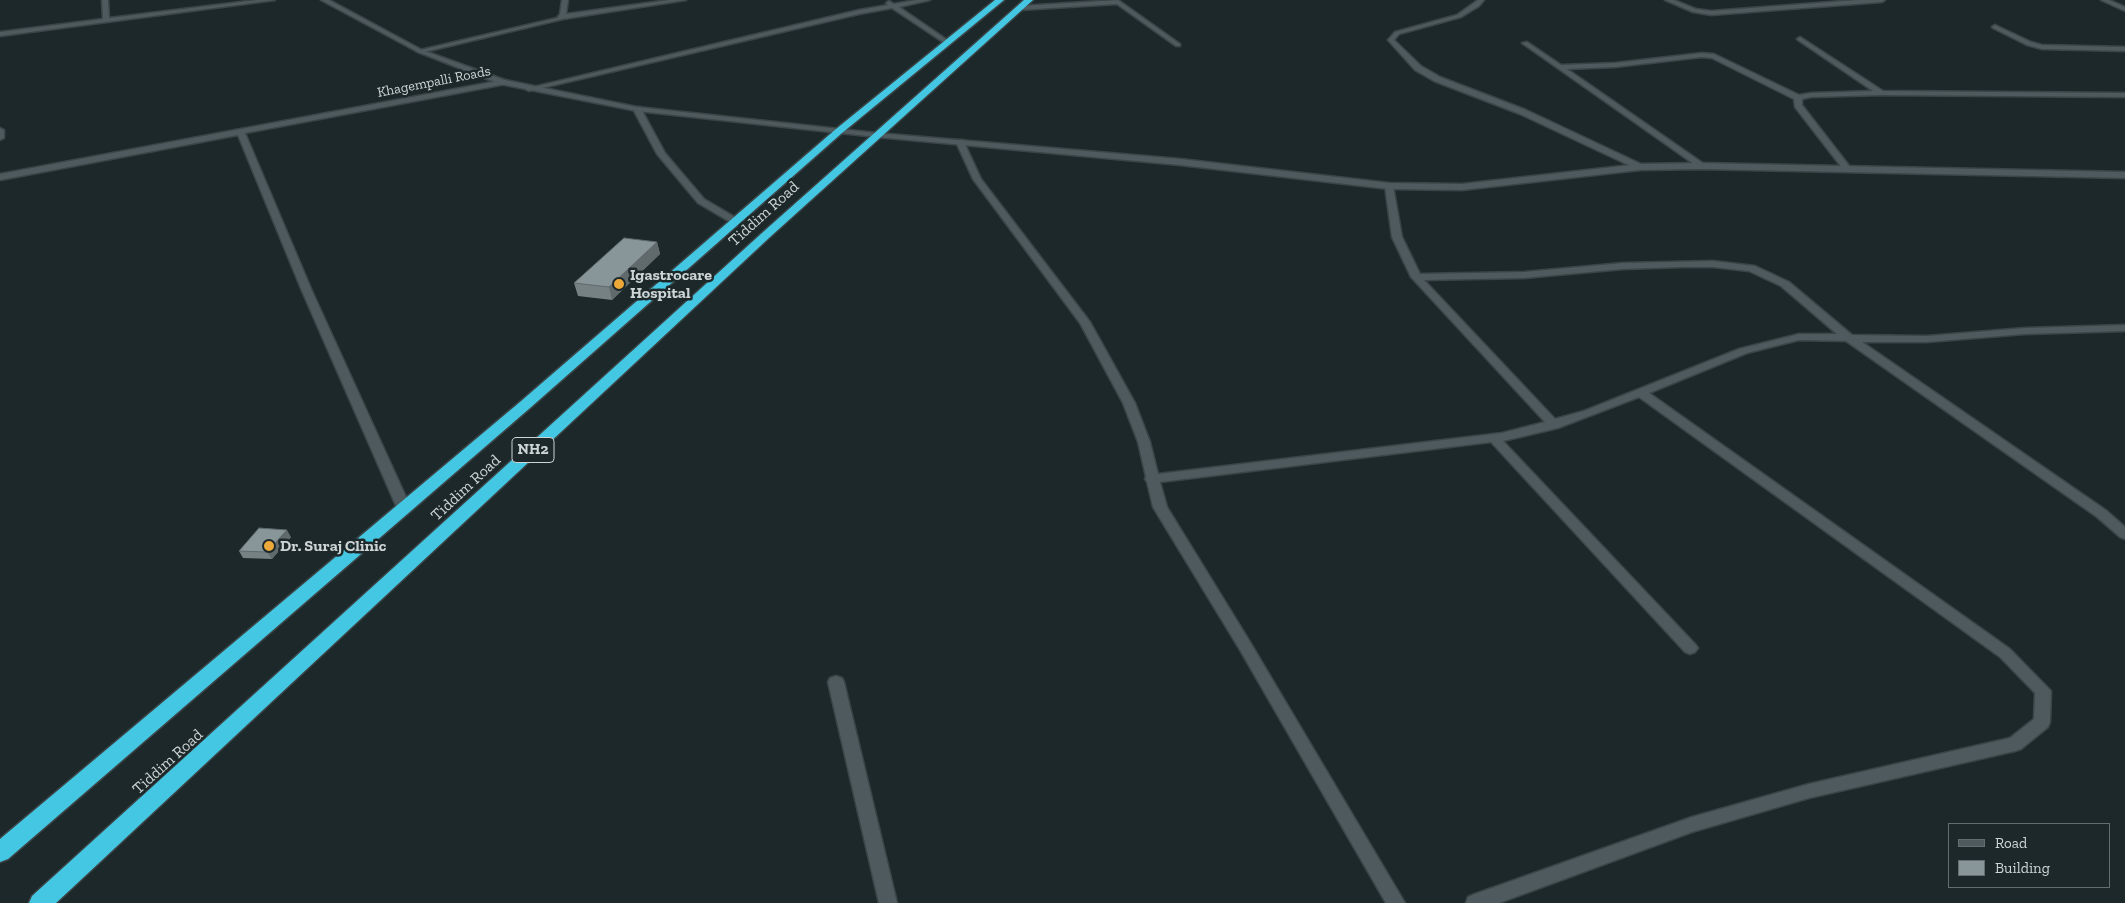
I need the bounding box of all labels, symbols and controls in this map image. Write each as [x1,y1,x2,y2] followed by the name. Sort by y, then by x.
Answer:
[376,63,492,101] street label: Khagempalli Roads
[725,177,803,251] street label: Tiddim Road
[630,265,712,303] place label: Igastrocare Hospital
[612,277,626,291] marker: Igastrocare Hospital
[512,438,554,462] road number: NH2
[427,451,505,525] street label: Tiddim Road
[280,536,386,556] place label: Dr. Suraj Clinic
[262,539,276,553] marker: Dr. Suraj Clinic
[129,725,207,799] street label: Tiddim Road
[1948,823,2110,888] legend
[1995,834,2027,852] text: Road
[1995,859,2050,877] text: Building

